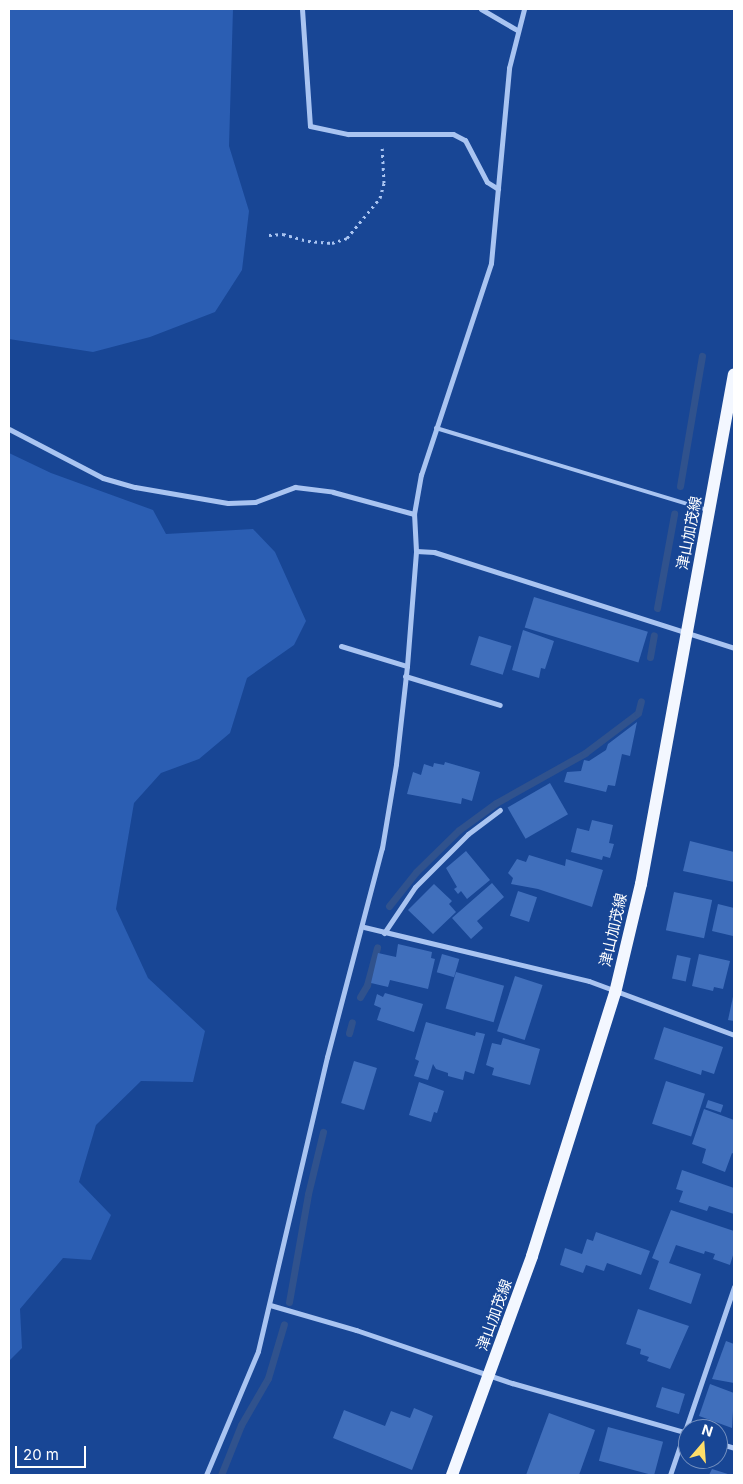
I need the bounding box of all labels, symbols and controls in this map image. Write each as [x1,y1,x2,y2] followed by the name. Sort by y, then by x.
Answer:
[673,494,705,572] street label: 津山加茂線
[596,891,630,969] street label: 津山加茂線
[473,1277,515,1353] street label: 津山加茂線
[678,1419,728,1469] north arrow
[700,1420,715,1440] text: N
[18,1436,89,1468] scale bar
[23,1445,59,1464] text: 20 m

